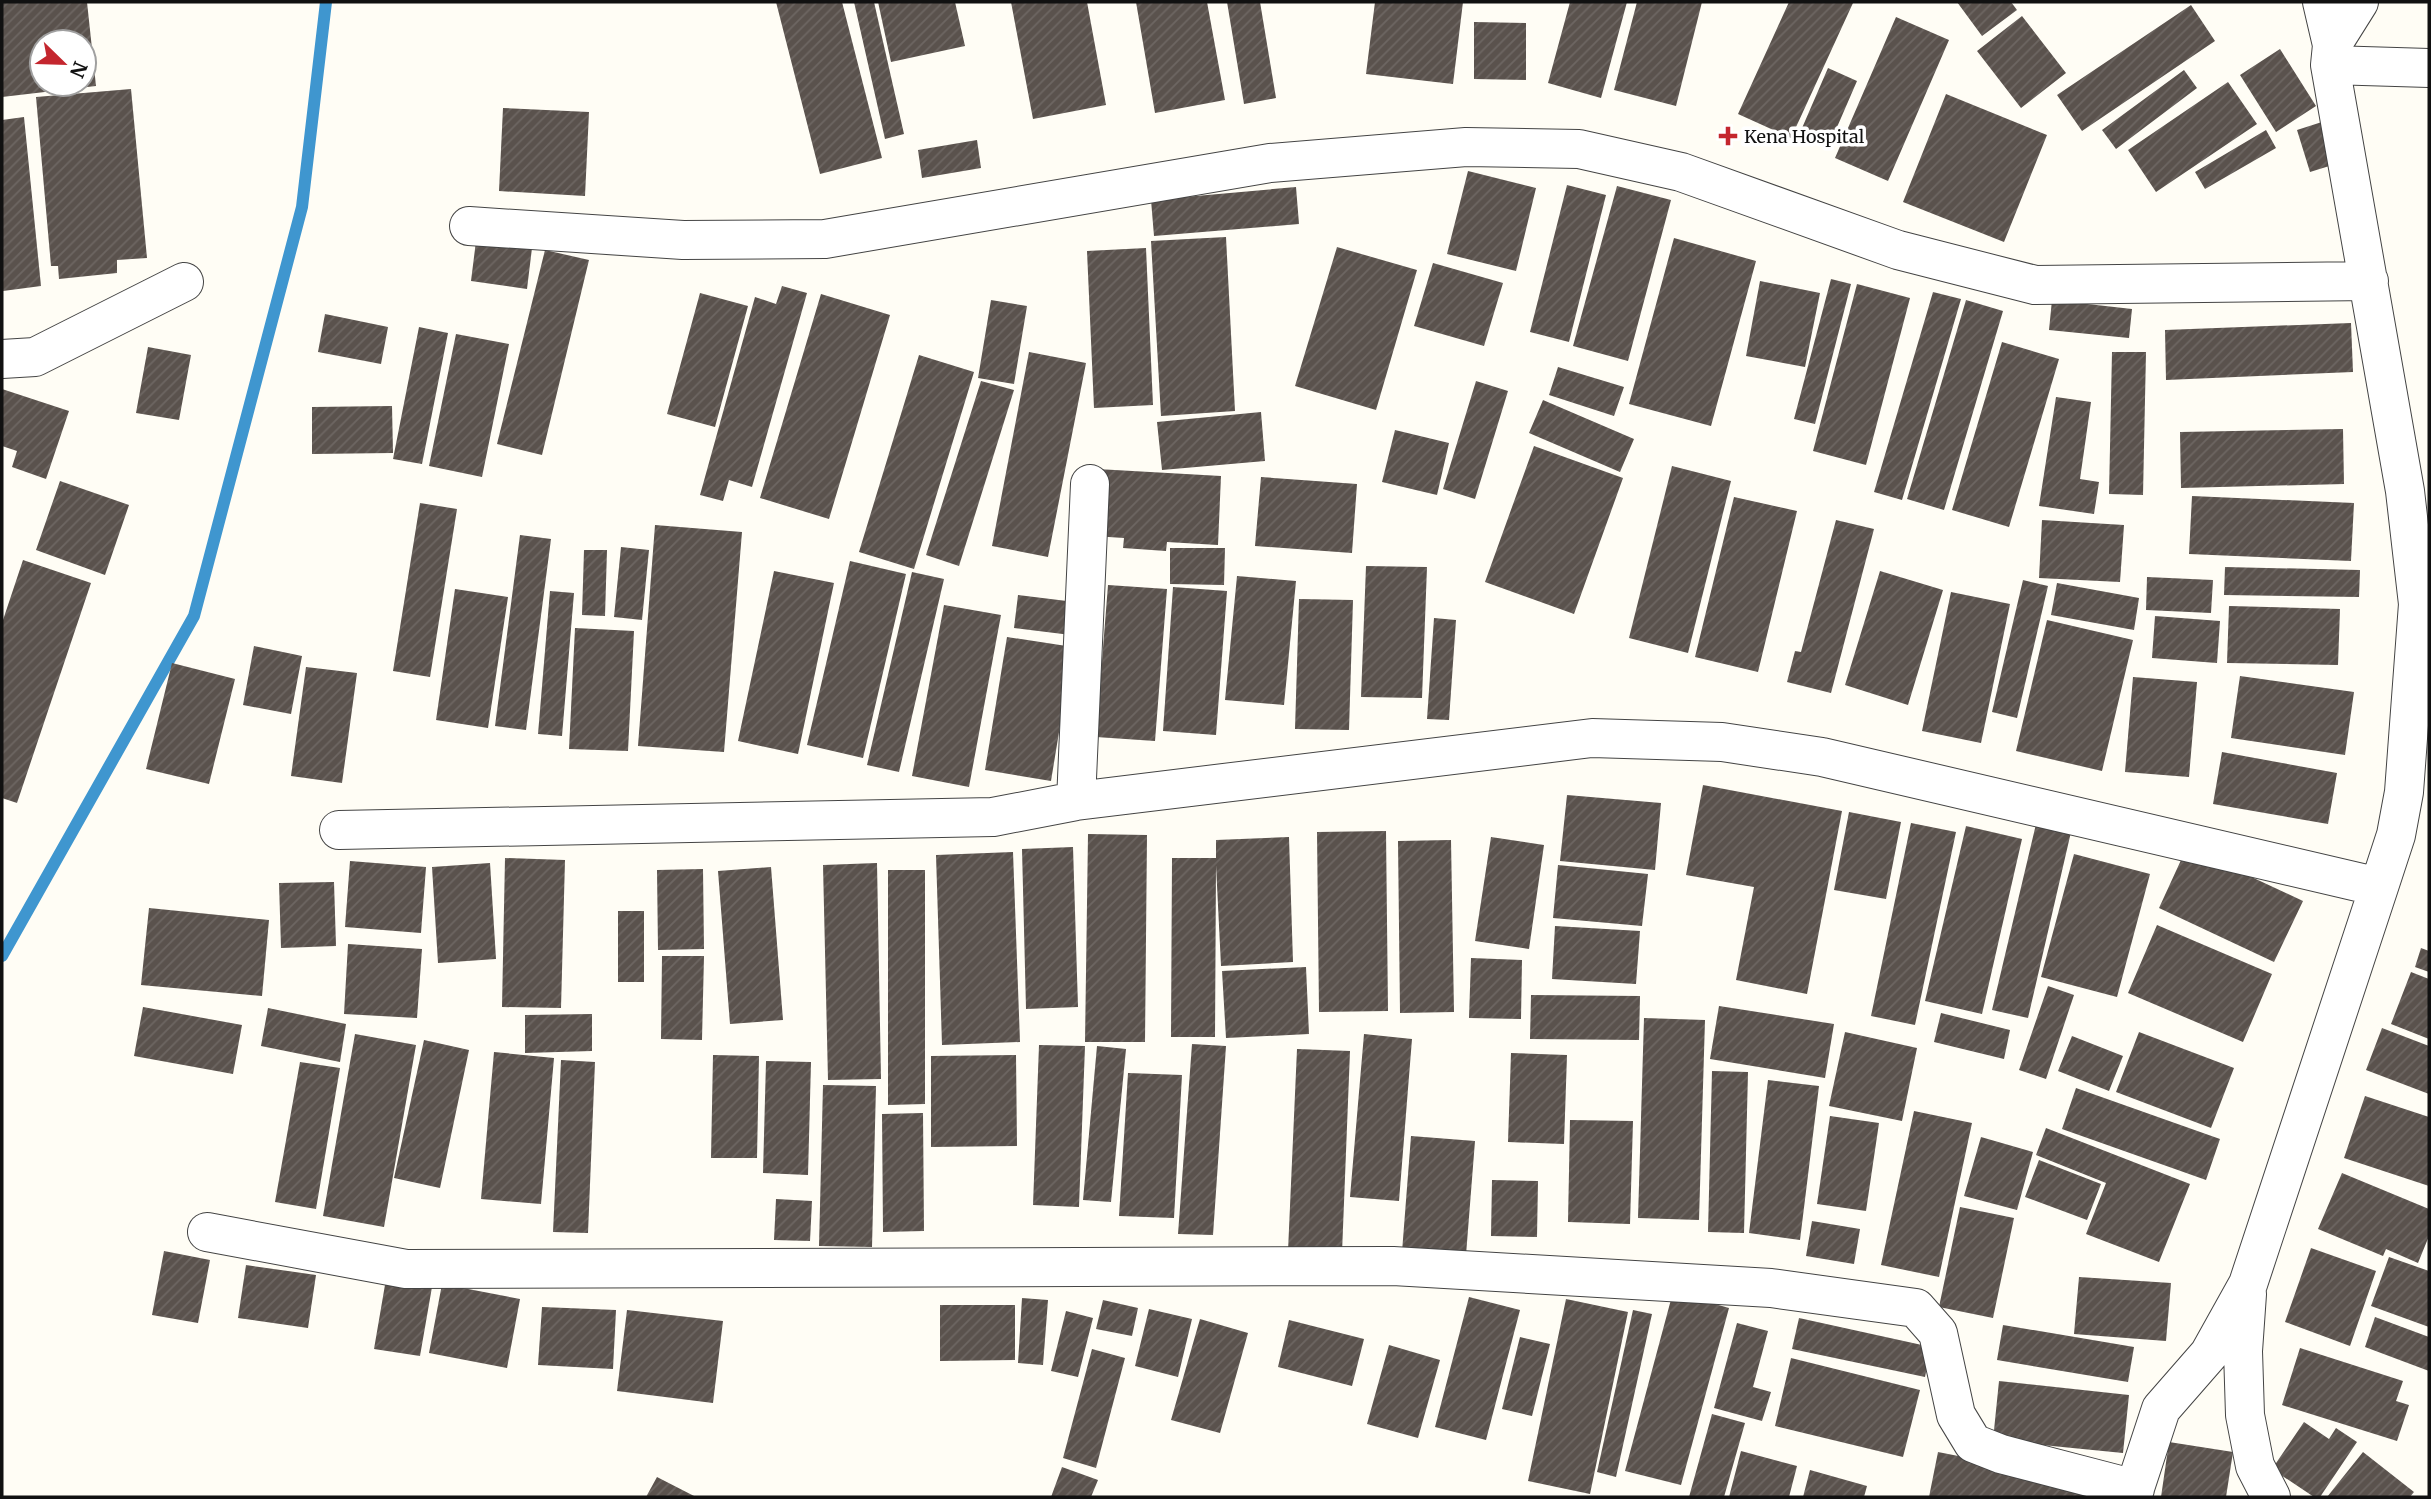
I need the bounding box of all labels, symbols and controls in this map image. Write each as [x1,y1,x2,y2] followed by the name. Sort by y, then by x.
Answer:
[28,28,98,98] north arrow
[65,58,93,81] text: N
[1744,125,1865,148] place label: Kena Hospital
[1718,126,1738,146] marker: Kena Hospital

